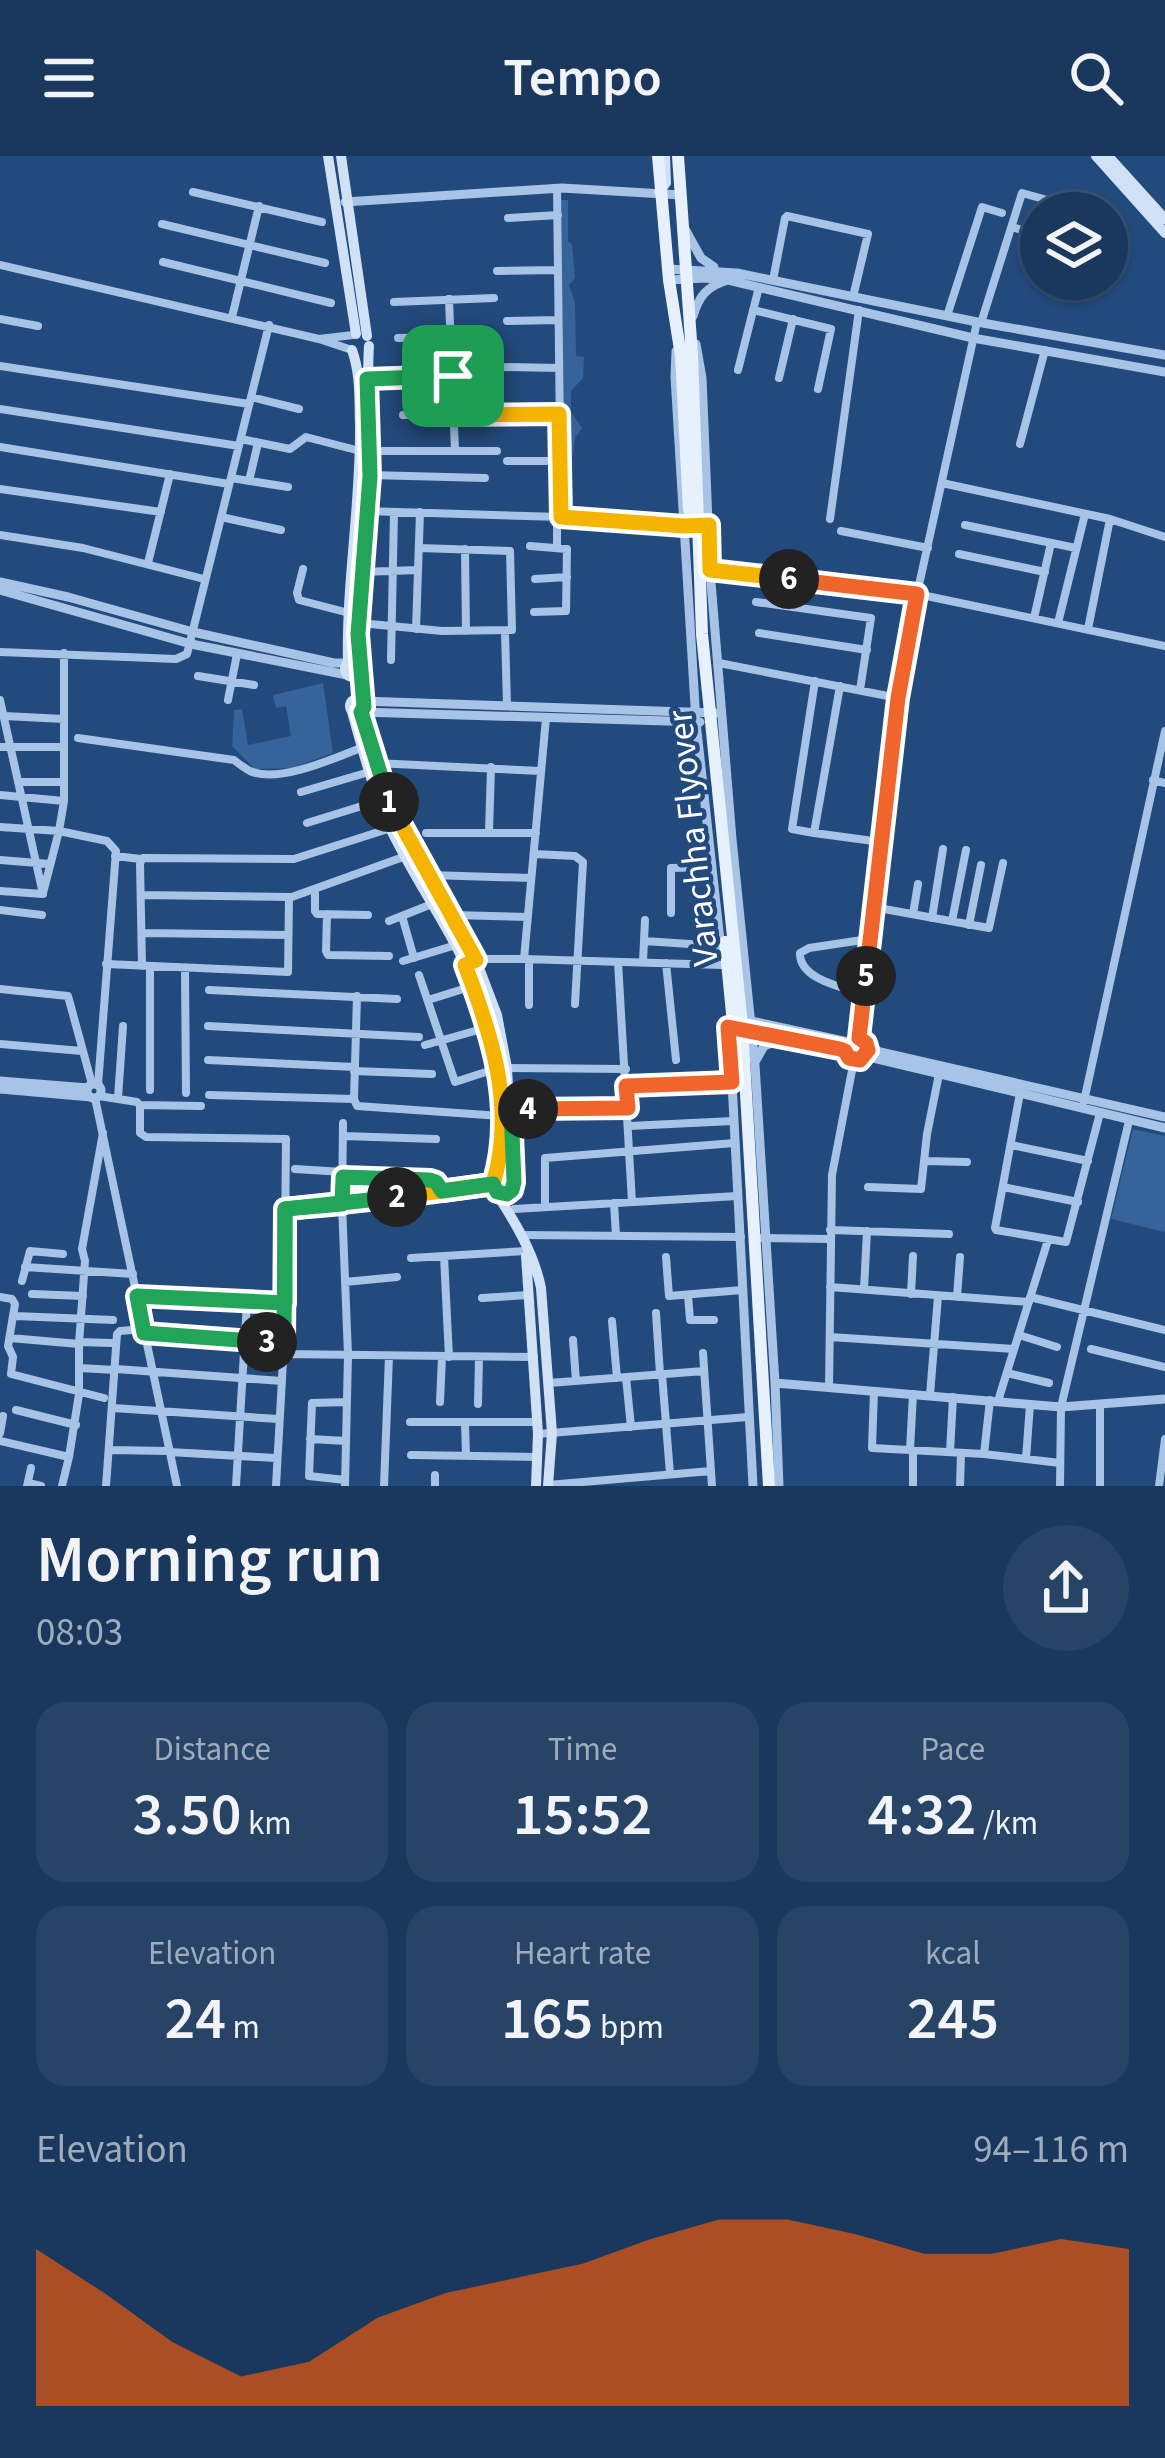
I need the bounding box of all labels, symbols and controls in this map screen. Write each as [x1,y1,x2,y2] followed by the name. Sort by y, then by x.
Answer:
[503,40,662,117] text: Tempo
[36,45,102,111] icon: menu
[1063,45,1129,111] icon: search
[1020,192,1128,300] map controls
[1020,192,1128,300] button: layers
[402,325,504,427] pin
[420,343,486,409] icon: arrive
[759,549,819,609] pin: 6
[780,555,798,602] text: 6
[654,707,732,968] street label: Varachha Flyover
[359,772,419,832] pin: 1
[380,778,398,825] text: 1
[836,946,896,1006] pin: 5
[857,952,875,999] text: 5
[498,1079,558,1139] pin: 4
[519,1085,537,1132] text: 4
[367,1167,427,1227] pin: 2
[388,1173,406,1220] text: 2
[237,1312,297,1372] pin: 3
[258,1318,276,1365] text: 3
[36,1513,383,1607] text: Morning run
[1003,1525,1129,1651] button: share
[36,1605,123,1661] text: 08:03
[153,1726,271,1773] text: Distance
[548,1726,617,1773] text: Time
[921,1726,985,1773] text: Pace
[133,1773,241,1858] text: 3.50
[513,1773,652,1858] text: 15:52
[867,1773,976,1858] text: 4:32
[241,1800,292,1847] text: km
[976,1800,1038,1847] text: /km
[148,1930,276,1977] text: Elevation
[514,1930,651,1977] text: Heart rate
[925,1930,981,1977] text: kcal
[164,1977,226,2062] text: 24
[501,1977,593,2062] text: 165
[907,1977,999,2062] text: 245
[226,2004,260,2051] text: m
[593,2004,664,2051] text: bpm
[36,2122,188,2178] text: Elevation
[973,2122,1129,2178] text: 94–116 m

